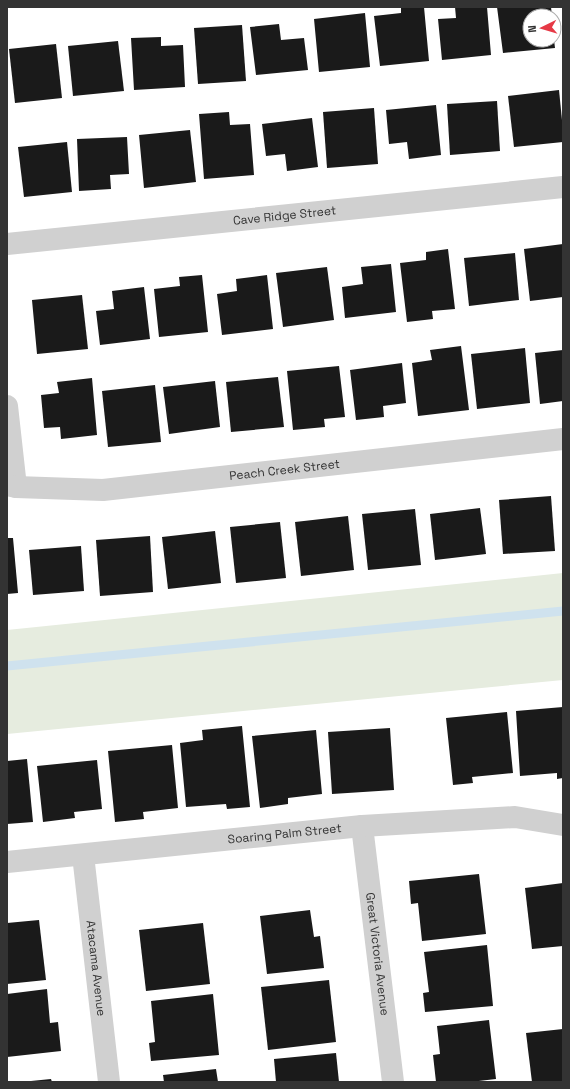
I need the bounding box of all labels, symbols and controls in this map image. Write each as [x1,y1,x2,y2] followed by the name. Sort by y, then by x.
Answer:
[522,8,562,48] north arrow
[525,25,539,33] text: N
[232,202,337,229] street label: Cave Ridge Street
[229,456,341,484] street label: Peach Creek Street
[227,820,342,848] street label: Soaring Palm Street
[362,891,393,1017] street label: Great Victoria Avenue
[83,920,109,1017] street label: Atacama Avenue

